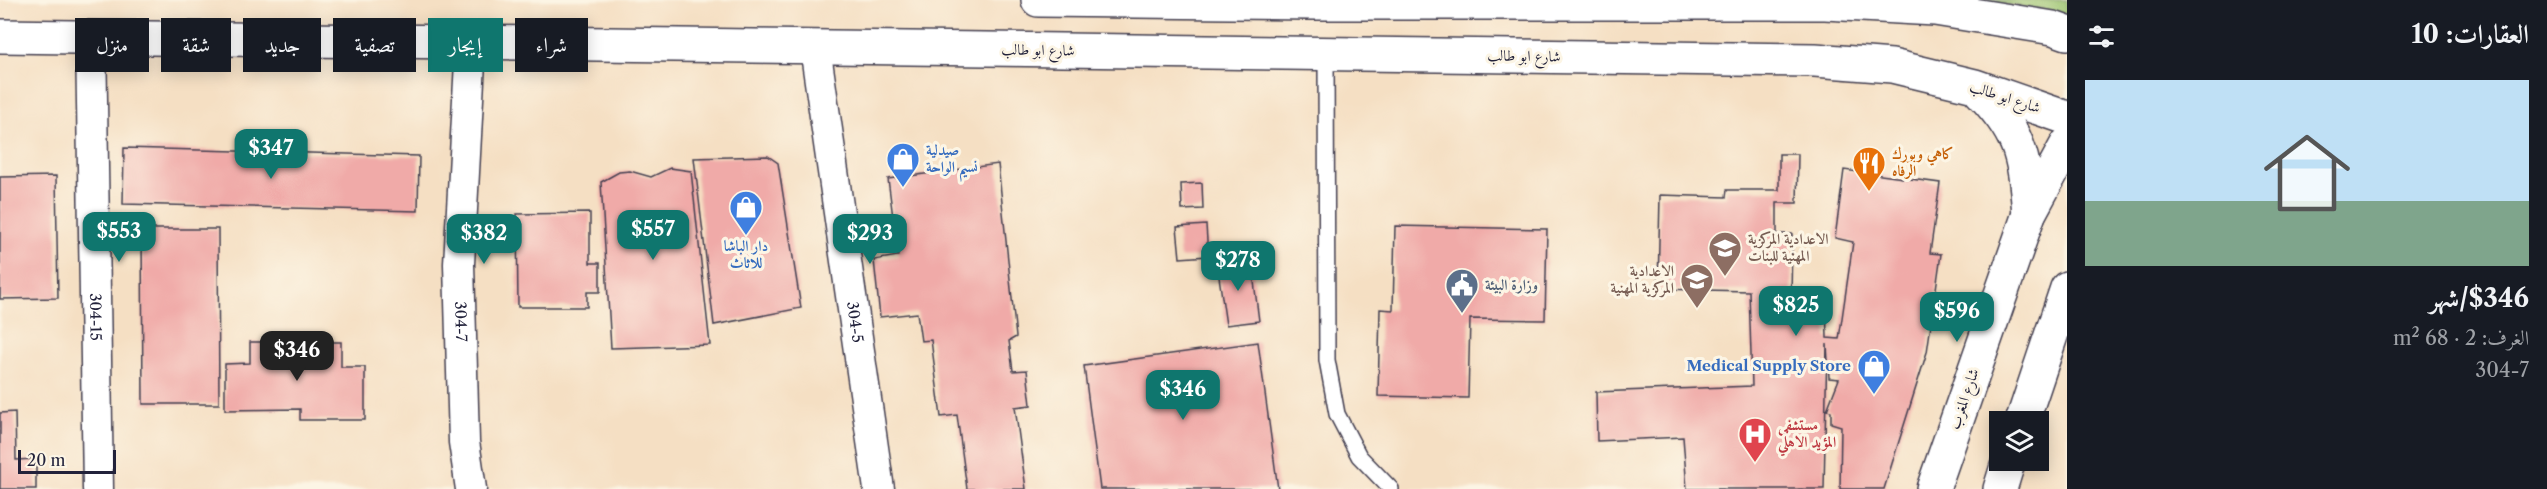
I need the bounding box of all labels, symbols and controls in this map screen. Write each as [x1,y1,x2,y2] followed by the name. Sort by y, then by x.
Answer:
[75,18,149,72] chip: منزل
[161,18,231,72] chip: شقة
[243,18,321,72] chip: جديد
[333,18,416,72] chip: تصفية
[428,18,503,72] chip: إيجار
[515,18,588,72] chip: شراء
[2411,18,2529,50] text: العقارات: 10
[2085,20,2118,53] icon: filters
[1001,39,1075,64] street label: شارع ابو طالب
[1487,45,1561,70] street label: شارع ابو طالب
[1966,76,2043,121] street label: شارع ابو طالب
[2253,119,2361,227] icon: home
[235,129,307,180] pin: $347
[249,136,293,160] text: $347
[926,140,978,182] place label: صيدلية نسيم الواحة
[885,141,921,188] shop icon: صيدلية نسيم الواحة
[1892,144,1954,180] place label: كاهي وبورك الرفاه
[1851,145,1887,192] restaurant icon: كاهي وبورك الرفاه
[728,189,764,236] shop icon: دار الباشا للاثاث
[617,210,689,261] pin: $557
[83,212,155,263] pin: $553
[448,214,520,265] pin: $382
[834,214,906,265] pin: $293
[631,217,675,241] text: $557
[97,219,141,243] text: $553
[461,221,507,245] text: $382
[847,221,893,245] text: $293
[1748,229,1828,265] place label: الاعدادية المركزية المهنية للبنات
[1707,230,1743,277] school or university icon: الاعدادية المركزية المهنية للبنات
[724,236,768,272] place label: دار الباشا للاثاث
[1202,241,1274,292] pin: $278
[1215,248,1261,272] text: $278
[1610,261,1674,298] place label: الاعدادية المركزية المهنية
[1679,262,1715,309] school or university icon: الاعدادية المركزية المهنية
[1444,267,1480,314] public building icon: وزارة البيئة
[1485,275,1538,294] place label: وزارة البيئة
[2429,282,2529,314] text: $346/شهر
[1760,286,1832,337] pin: $825
[1921,292,1993,343] pin: $596
[86,293,106,341] street label: 304-15
[1773,293,1819,317] text: $825
[1934,299,1980,323] text: $596
[843,300,868,344] street label: 304-5
[451,301,471,343] street label: 304-7
[2393,326,2529,350] text: الغرف: 2 · 68 m²
[261,331,333,382] pin: $346
[274,338,320,362] text: $346
[1856,348,1892,395] shop icon: Medical Supply Store
[1686,356,1851,375] place label: Medical Supply Store
[2475,358,2529,382] text: 304-7
[1944,366,1987,433] street label: شارع المغرب
[1147,370,1219,421] pin: $346
[1160,377,1206,401] text: $346
[1989,411,2049,471] map controls
[1989,411,2049,471] button: layers
[1777,415,1836,457] place label: مستشفى المؤيد الاهلي
[1737,416,1773,463] hospital icon: مستشفى المؤيد الاهلي
[18,447,116,474] scale bar
[27,450,66,470] text: 20 m

